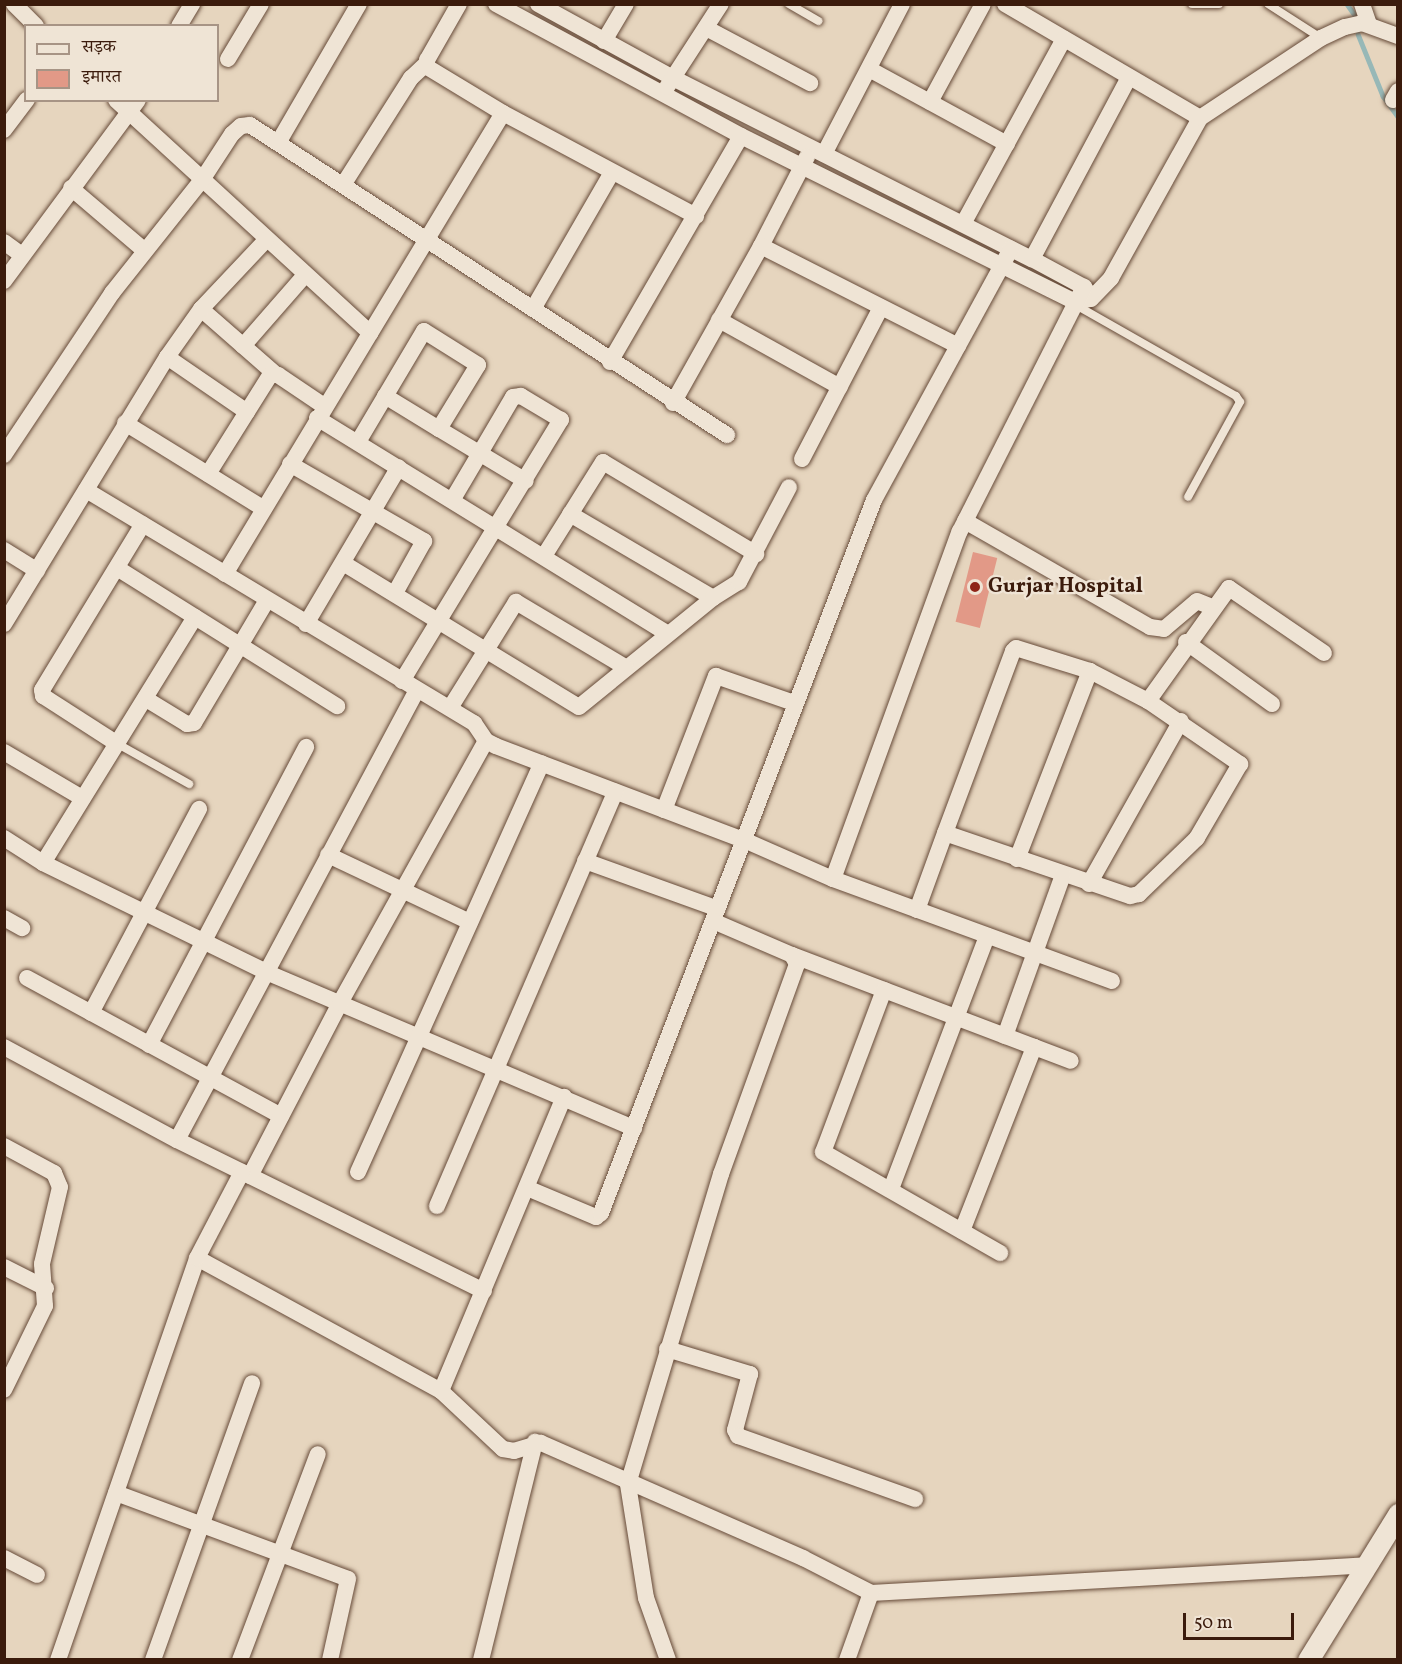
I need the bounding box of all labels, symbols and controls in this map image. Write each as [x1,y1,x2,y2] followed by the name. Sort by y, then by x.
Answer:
[24,24,219,102] legend
[82,35,116,60] text: सड़क
[82,65,121,90] text: इमारत
[988,574,1143,600] place label: Gurjar Hospital
[966,578,984,596] marker: Gurjar Hospital
[1186,1601,1297,1639] scale bar
[1194,1611,1233,1636] text: 50 m

